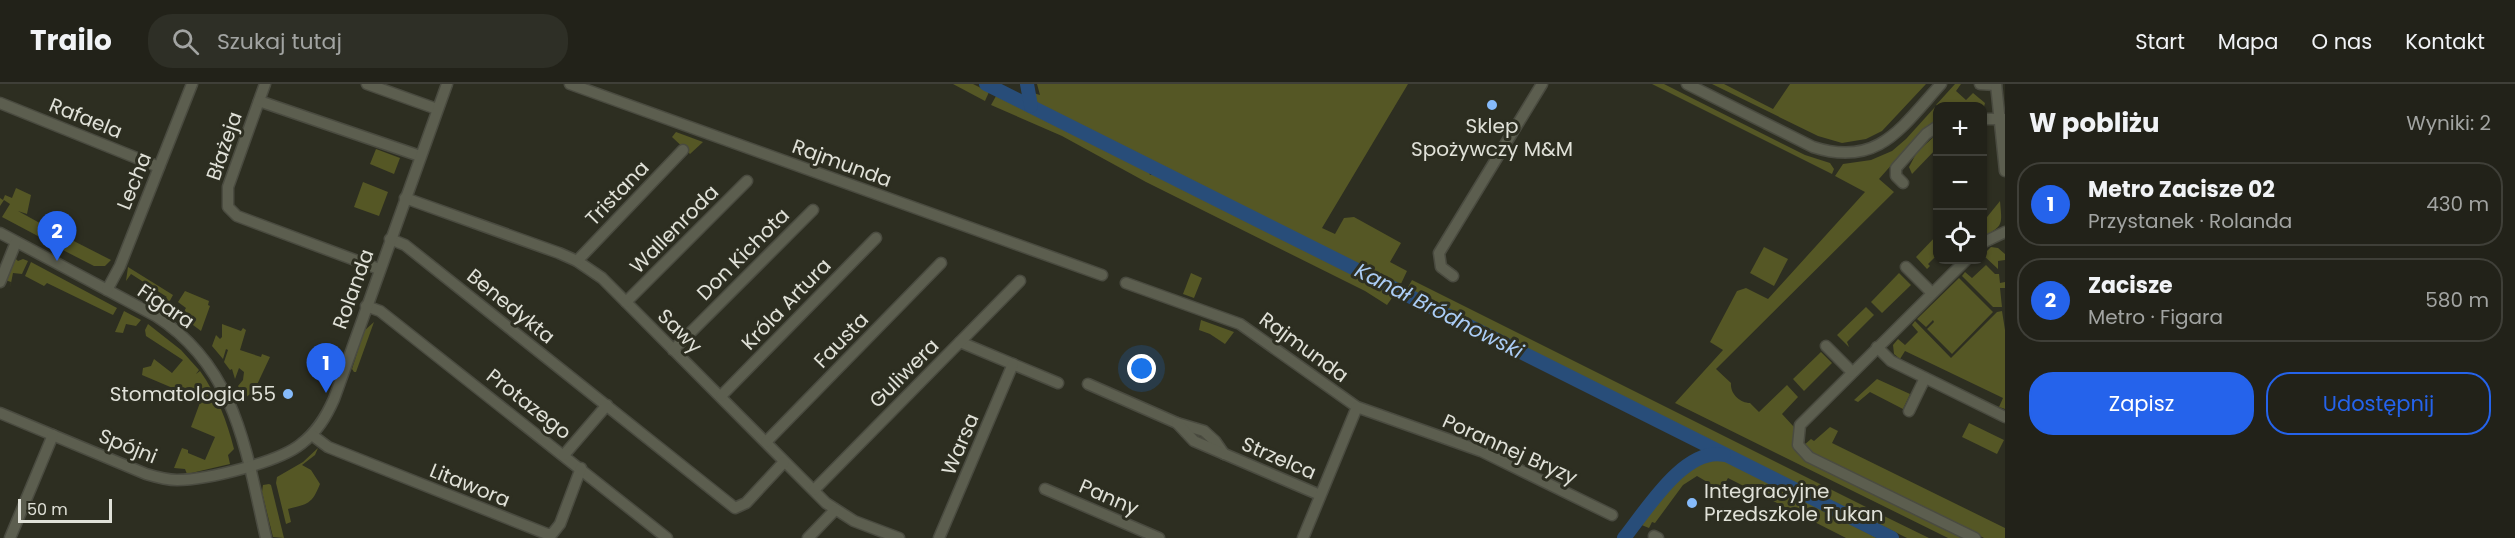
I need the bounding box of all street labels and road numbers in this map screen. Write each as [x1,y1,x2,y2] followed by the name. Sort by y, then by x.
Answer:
[45,91,127,145] street label: Rafaela
[199,108,249,184] street label: Błażeja
[788,132,896,194] street label: Rajmunda
[110,148,158,214] street label: Lecha
[579,154,655,232] street label: Tristana
[623,178,725,280] street label: Wallenroda
[690,201,796,307] street label: Don Kichota
[326,245,380,333] street label: Rolanda
[735,252,837,356] street label: Króla Artura
[461,262,561,350] street label: Benedykta
[132,277,200,335] street label: Figara
[651,302,709,360] street label: Sawy
[1254,305,1354,389] street label: Rajmunda
[807,306,875,374] street label: Fausta
[863,332,945,414] street label: Guliwera
[481,362,577,446] street label: Protazego
[1438,407,1582,491] street label: Porannej Bryzy
[935,409,985,479] street label: Warsa
[95,422,161,470] street label: Spójni
[1237,430,1321,486] street label: Strzelca
[426,456,514,514] street label: Litawora
[1075,472,1143,522] street label: Panny

